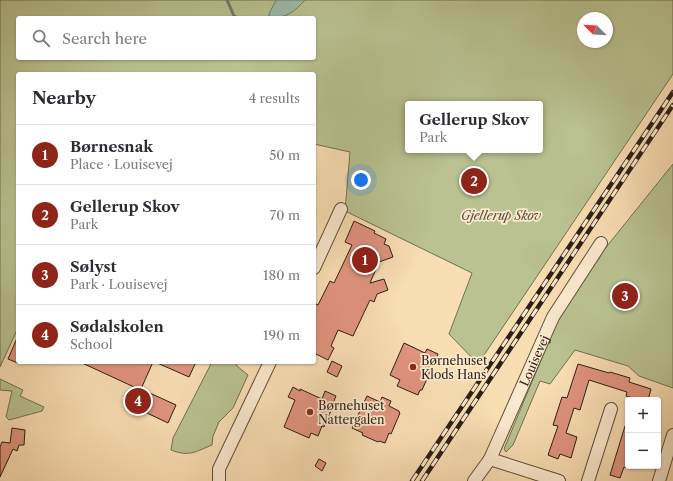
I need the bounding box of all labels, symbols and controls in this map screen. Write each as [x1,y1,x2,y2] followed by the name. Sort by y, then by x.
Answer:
[577,12,613,48] north arrow
[16,16,316,60] search box
[30,27,52,49] icon: search
[62,29,147,48] text: Search here
[32,88,96,108] text: Nearby
[249,90,300,106] text: 4 results
[405,101,543,153] popup
[419,110,529,129] text: Gellerup Skov
[419,129,447,145] text: Park
[70,137,153,156] text: Børnesnak
[42,147,48,163] text: 1
[269,147,300,163] text: 50 m
[70,156,173,172] text: Place · Louisevej
[461,166,487,196] pin: 2
[351,170,371,190] your location
[70,197,180,216] text: Gellerup Skov
[41,207,49,223] text: 2
[270,207,300,223] text: 70 m
[461,208,542,223] park label: Gjellerup Skov
[70,216,98,232] text: Park
[352,245,378,275] pin: 1
[70,257,116,276] text: Sølyst
[41,267,49,283] text: 3
[263,267,300,283] text: 180 m
[70,276,167,292] text: Park · Louisevej
[612,281,638,311] pin: 3
[70,317,164,336] text: Sødalskolen
[41,327,49,343] text: 4
[263,327,300,343] text: 190 m
[516,333,552,388] street label: Louisevej
[70,336,113,352] text: School
[421,353,488,382] place label: Børnehuset Klods Hans
[408,362,418,372] marker: Børnehuset Klods Hans
[125,386,151,416] pin: 4
[625,397,661,469] map controls
[625,397,661,433] button: +
[318,398,385,427] place label: Børnehuset Nattergalen
[305,407,315,417] marker: Børnehuset Nattergalen
[625,433,661,469] button: −

